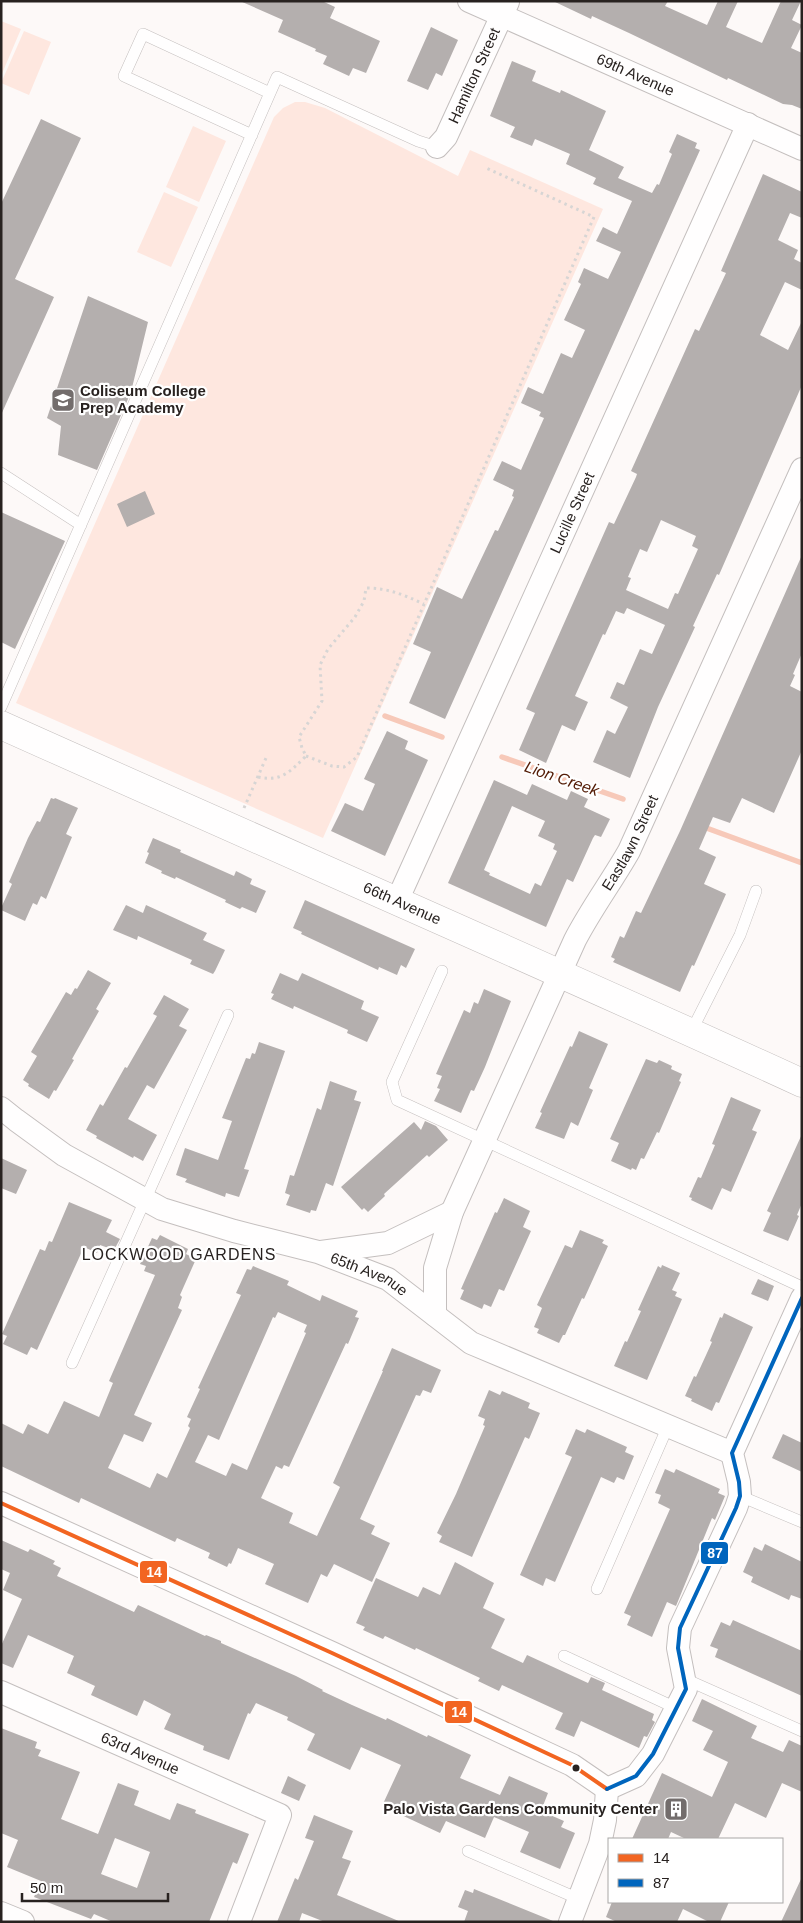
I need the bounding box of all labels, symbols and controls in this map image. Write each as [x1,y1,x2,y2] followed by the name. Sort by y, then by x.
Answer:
[444,24,503,126] street label: Hamilton Street
[594,50,677,99] street label: 69th Avenue
[80,382,206,416] place label: Coliseum College Prep Academy
[50,387,76,413] school or university icon: Coliseum College Prep Academy
[546,469,598,556] street label: Lucille Street
[522,758,602,799] water label: Lion Creek
[598,792,662,893] street label: Eastlawn Street
[361,878,444,928] street label: 66th Avenue
[82,1246,276,1263] district label: LOCKWOOD GARDENS
[328,1249,411,1299] street label: 65th Avenue
[700,1541,729,1565] line badge: 87
[707,1545,723,1561] text: 87
[139,1560,168,1584] line badge: 14
[146,1564,162,1580] text: 14
[444,1700,473,1724] line badge: 14
[451,1704,467,1720] text: 14
[98,1728,182,1778] street label: 63rd Avenue
[571,1763,581,1773] unlabelled marker
[663,1796,689,1822] building icon: Palo Vista Gardens Community Center
[383,1800,658,1817] place label: Palo Vista Gardens Community Center
[608,1838,783,1903] legend
[653,1849,670,1866] text: 14
[22,1870,169,1902] scale bar
[653,1874,670,1891] text: 87
[30,1879,63,1896] text: 50 m

